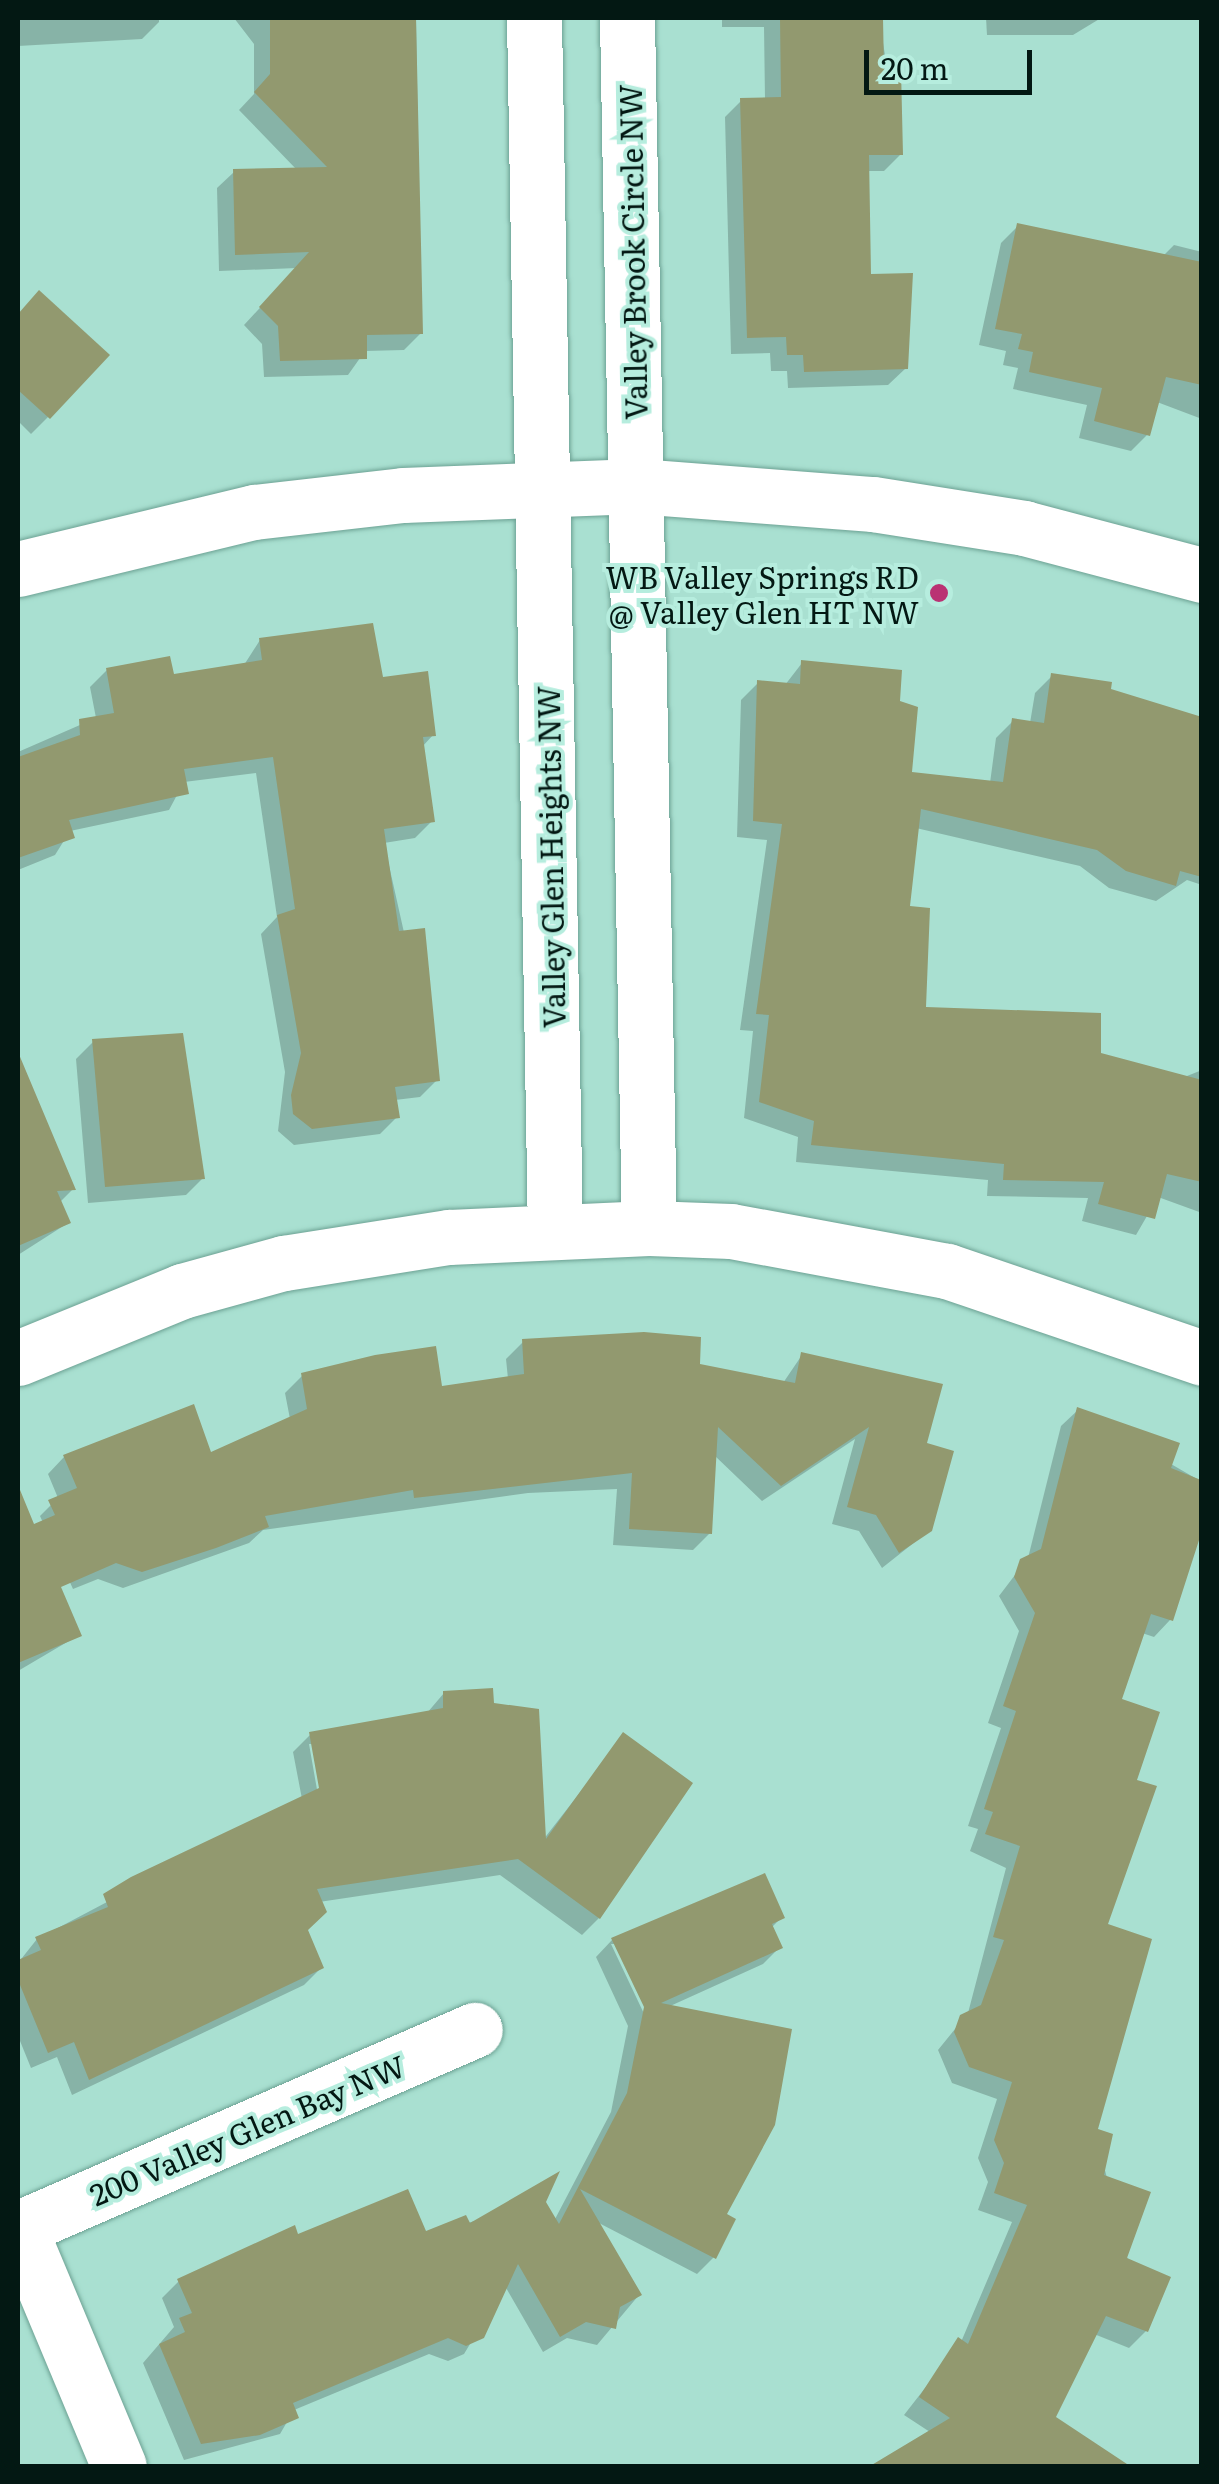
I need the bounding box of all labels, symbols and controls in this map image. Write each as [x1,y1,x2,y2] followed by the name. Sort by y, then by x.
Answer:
[869,30,1036,92] scale bar
[881,45,949,89] text: 20 m
[611,84,653,420] street label: Valley Brook Circle NW
[605,558,919,628] place label: WB Valley Springs RD @ Valley Glen HT NW
[928,582,950,604] marker: WB Valley Springs RD @ Valley Glen HT NW
[529,685,571,1029] street label: Valley Glen Heights NW
[84,2046,410,2212] street label: 200 Valley Glen Bay NW

